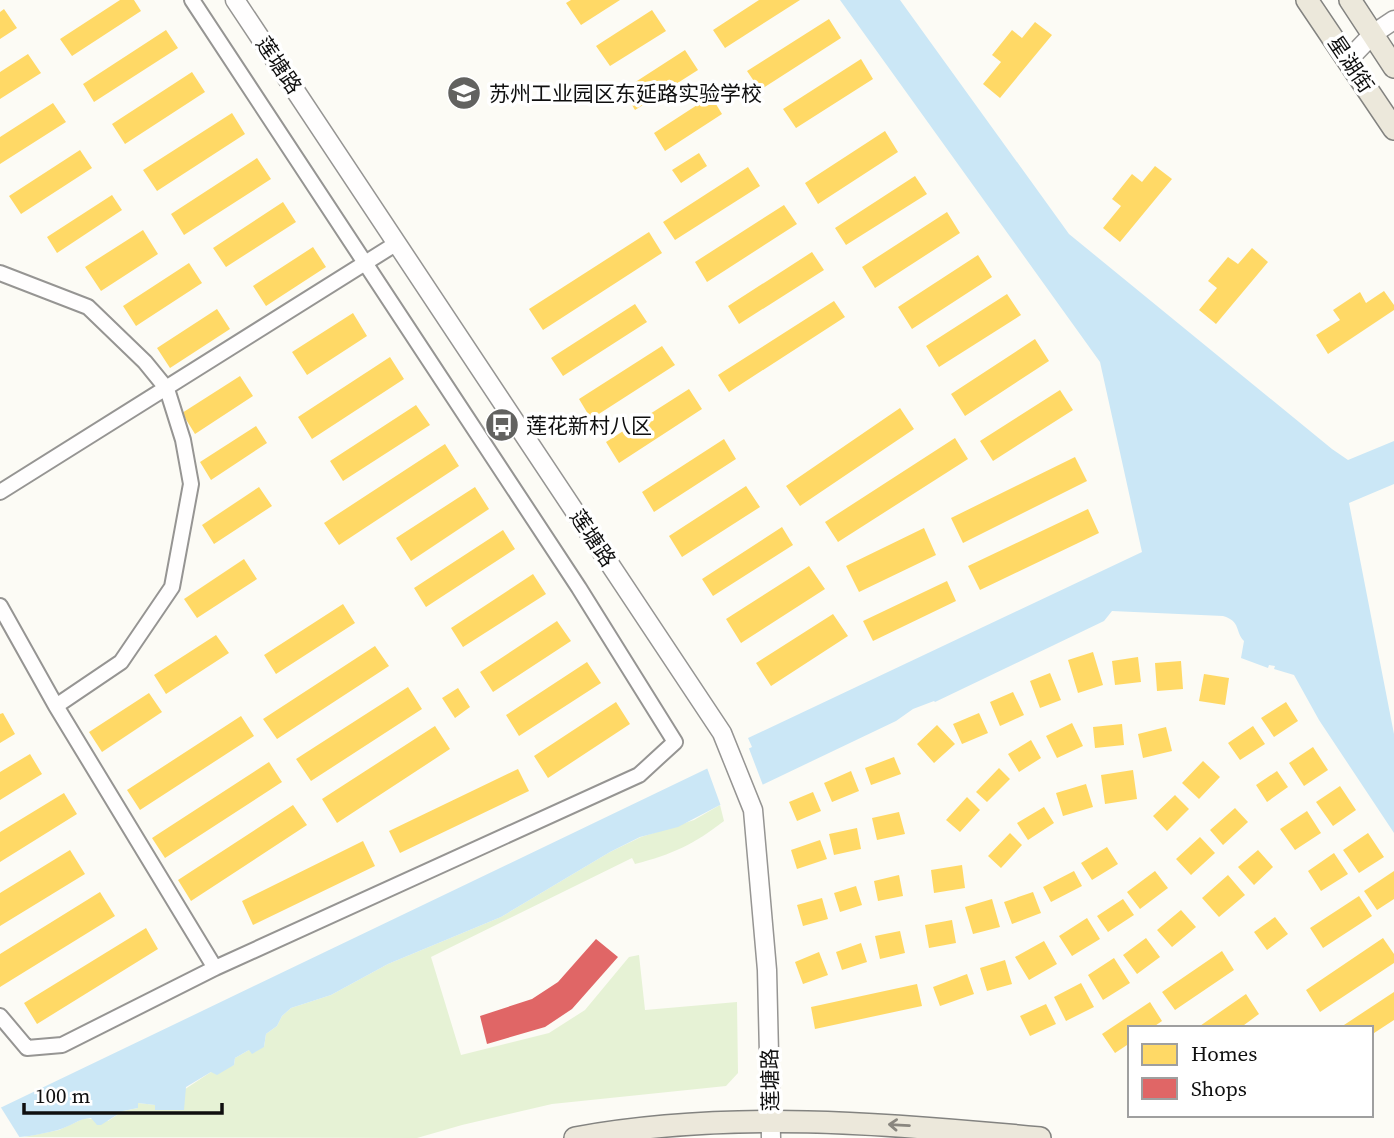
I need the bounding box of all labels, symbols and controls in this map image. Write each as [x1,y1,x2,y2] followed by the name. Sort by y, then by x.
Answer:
[1321,30,1381,98] street label: 星湖街
[249,31,309,99] street label: 莲塘路
[445,74,483,112] school or university icon: 苏州工业园区东延路实验学校
[489,79,762,108] place label: 苏州工业园区东延路实验学校
[483,406,521,444] bus stop icon: 莲花新村八区
[526,411,652,440] place label: 莲花新村八区
[563,504,623,572] street label: 莲塘路
[1128,1026,1373,1117] legend
[1191,1039,1257,1068] text: Homes
[755,1048,785,1112] street label: 莲塘路
[24,1072,222,1116] scale bar
[1191,1074,1247,1103] text: Shops
[35,1081,90,1110] text: 100 m
[887,1119,910,1132] one-way arrow

